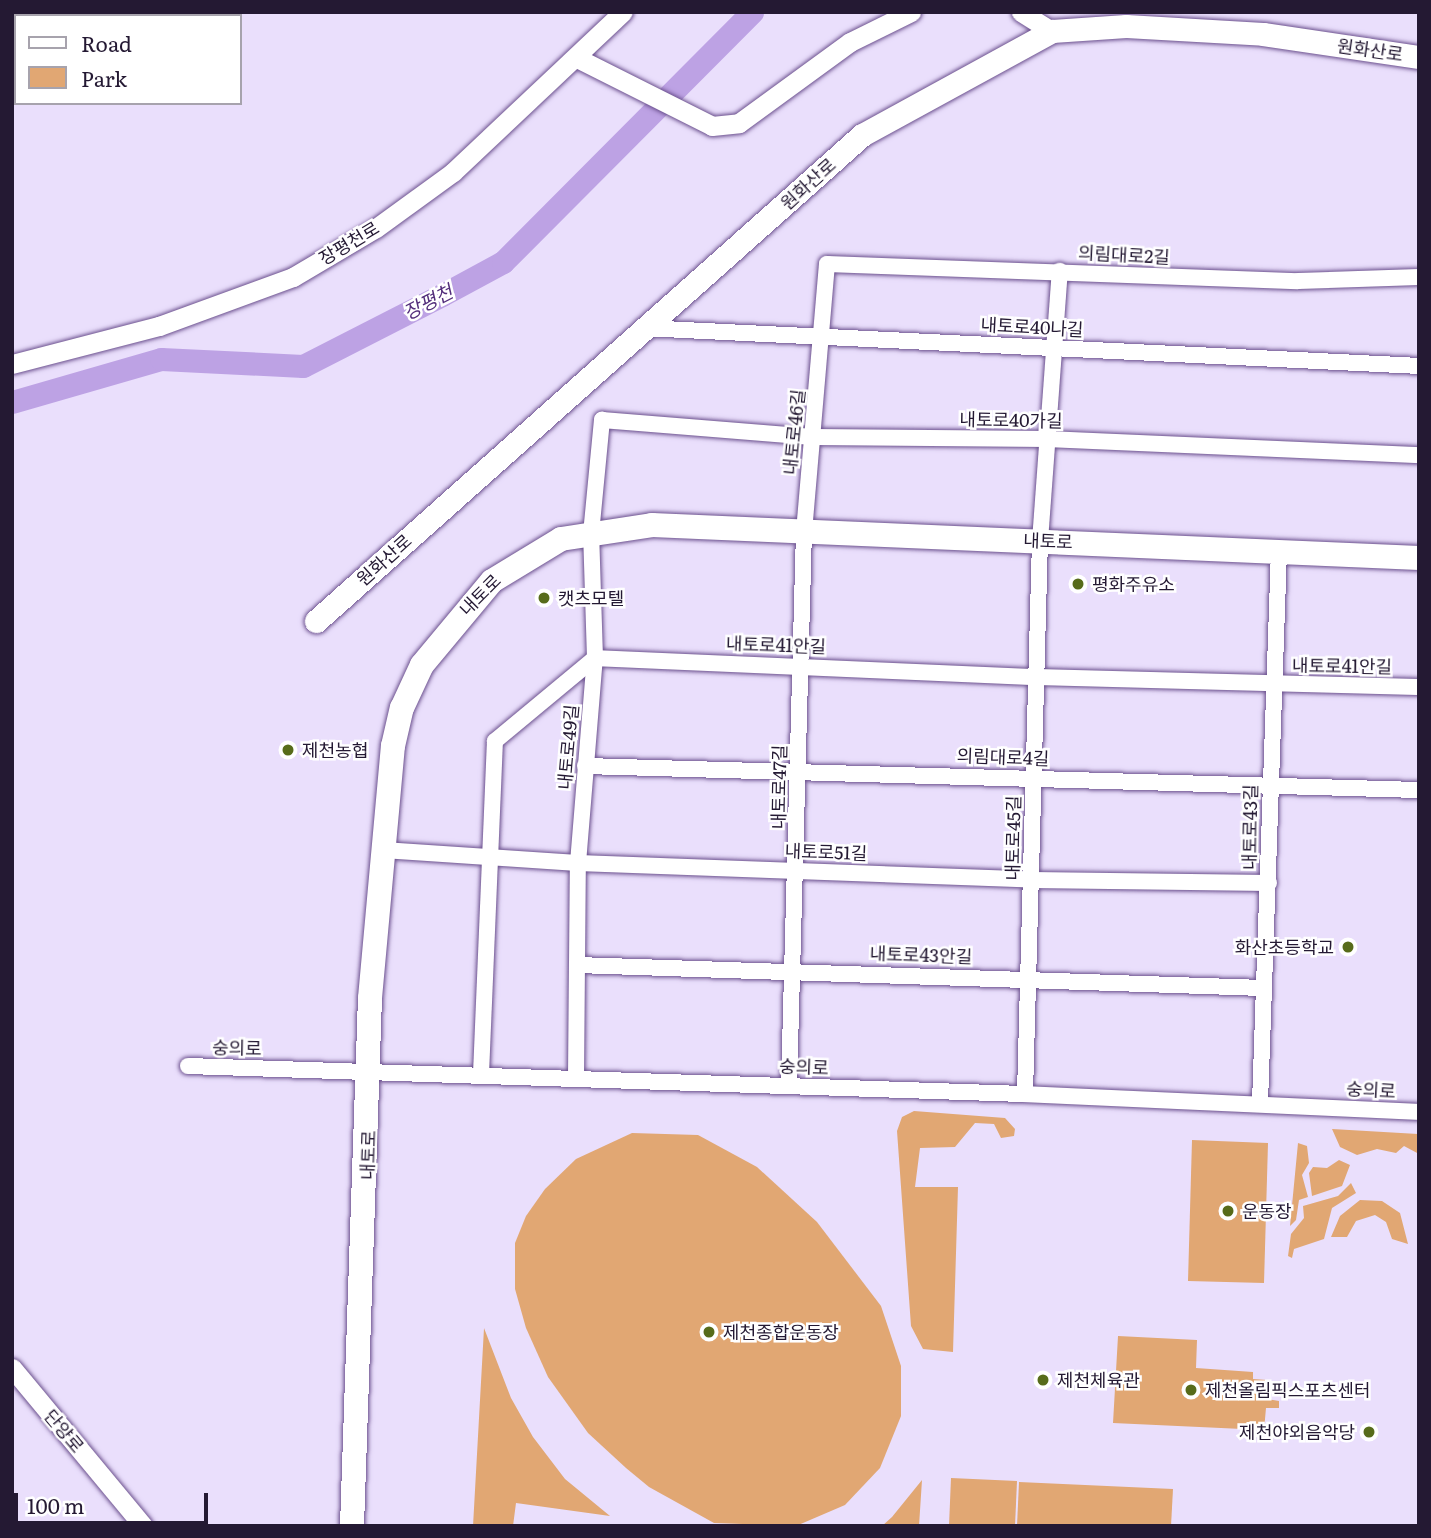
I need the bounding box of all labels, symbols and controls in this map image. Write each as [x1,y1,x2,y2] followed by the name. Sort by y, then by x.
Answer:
[14,14,242,105] legend
[81,27,132,58] text: Road
[1336,35,1404,65] street label: 원화산로
[81,62,127,93] text: Park
[776,154,840,214] street label: 원화산로
[315,217,383,269] street label: 장평천로
[1078,242,1170,268] street label: 의림대로2길
[399,280,457,324] water label: 장평천
[980,314,1084,340] street label: 내토로40나길
[779,388,809,476] street label: 내토로46길
[959,408,1063,432] street label: 내토로40가길
[1023,529,1073,553] street label: 내토로
[352,530,416,590] street label: 원화산로
[455,570,505,620] street label: 내토로
[1092,573,1175,595] place label: 평화주유소
[1070,576,1086,592] marker: 평화주유소
[558,587,624,609] place label: 캣츠모텔
[536,590,552,606] marker: 캣츠모텔
[726,632,826,658] street label: 내토로41안길
[1292,654,1392,678] street label: 내토로41안길
[554,703,582,791] street label: 내토로49길
[302,739,368,761] place label: 제천농협
[280,742,296,758] marker: 제천농협
[767,744,791,830] street label: 내토로47길
[956,745,1050,769] street label: 의림대로4길
[1238,784,1262,870] street label: 내토로43길
[1001,795,1025,881] street label: 내토로45길
[784,840,868,864] street label: 내토로51길
[1235,936,1334,958] place label: 화산초등학교
[1340,939,1356,955] marker: 화산초등학교
[869,942,973,968] street label: 내토로43안길
[212,1037,262,1059] street label: 숭의로
[779,1055,829,1079] street label: 숭의로
[1346,1078,1396,1102] street label: 숭의로
[356,1130,380,1180] street label: 내토로
[1242,1200,1292,1222] place label: 운동장
[1220,1203,1236,1219] marker: 운동장
[723,1321,839,1343] place label: 제천종합운동장
[701,1324,717,1340] marker: 제천종합운동장
[1057,1369,1140,1391] place label: 제천체육관
[1035,1372,1051,1388] marker: 제천체육관
[1205,1379,1371,1401] place label: 제천올림픽스포츠센터
[1183,1382,1199,1398] marker: 제천올림픽스포츠센터
[40,1405,88,1457] street label: 단양로
[1239,1421,1355,1443] place label: 제천야외음악당
[1361,1424,1377,1440] marker: 제천야외음악당
[18,1478,212,1522] scale bar
[27,1489,84,1520] text: 100 m

